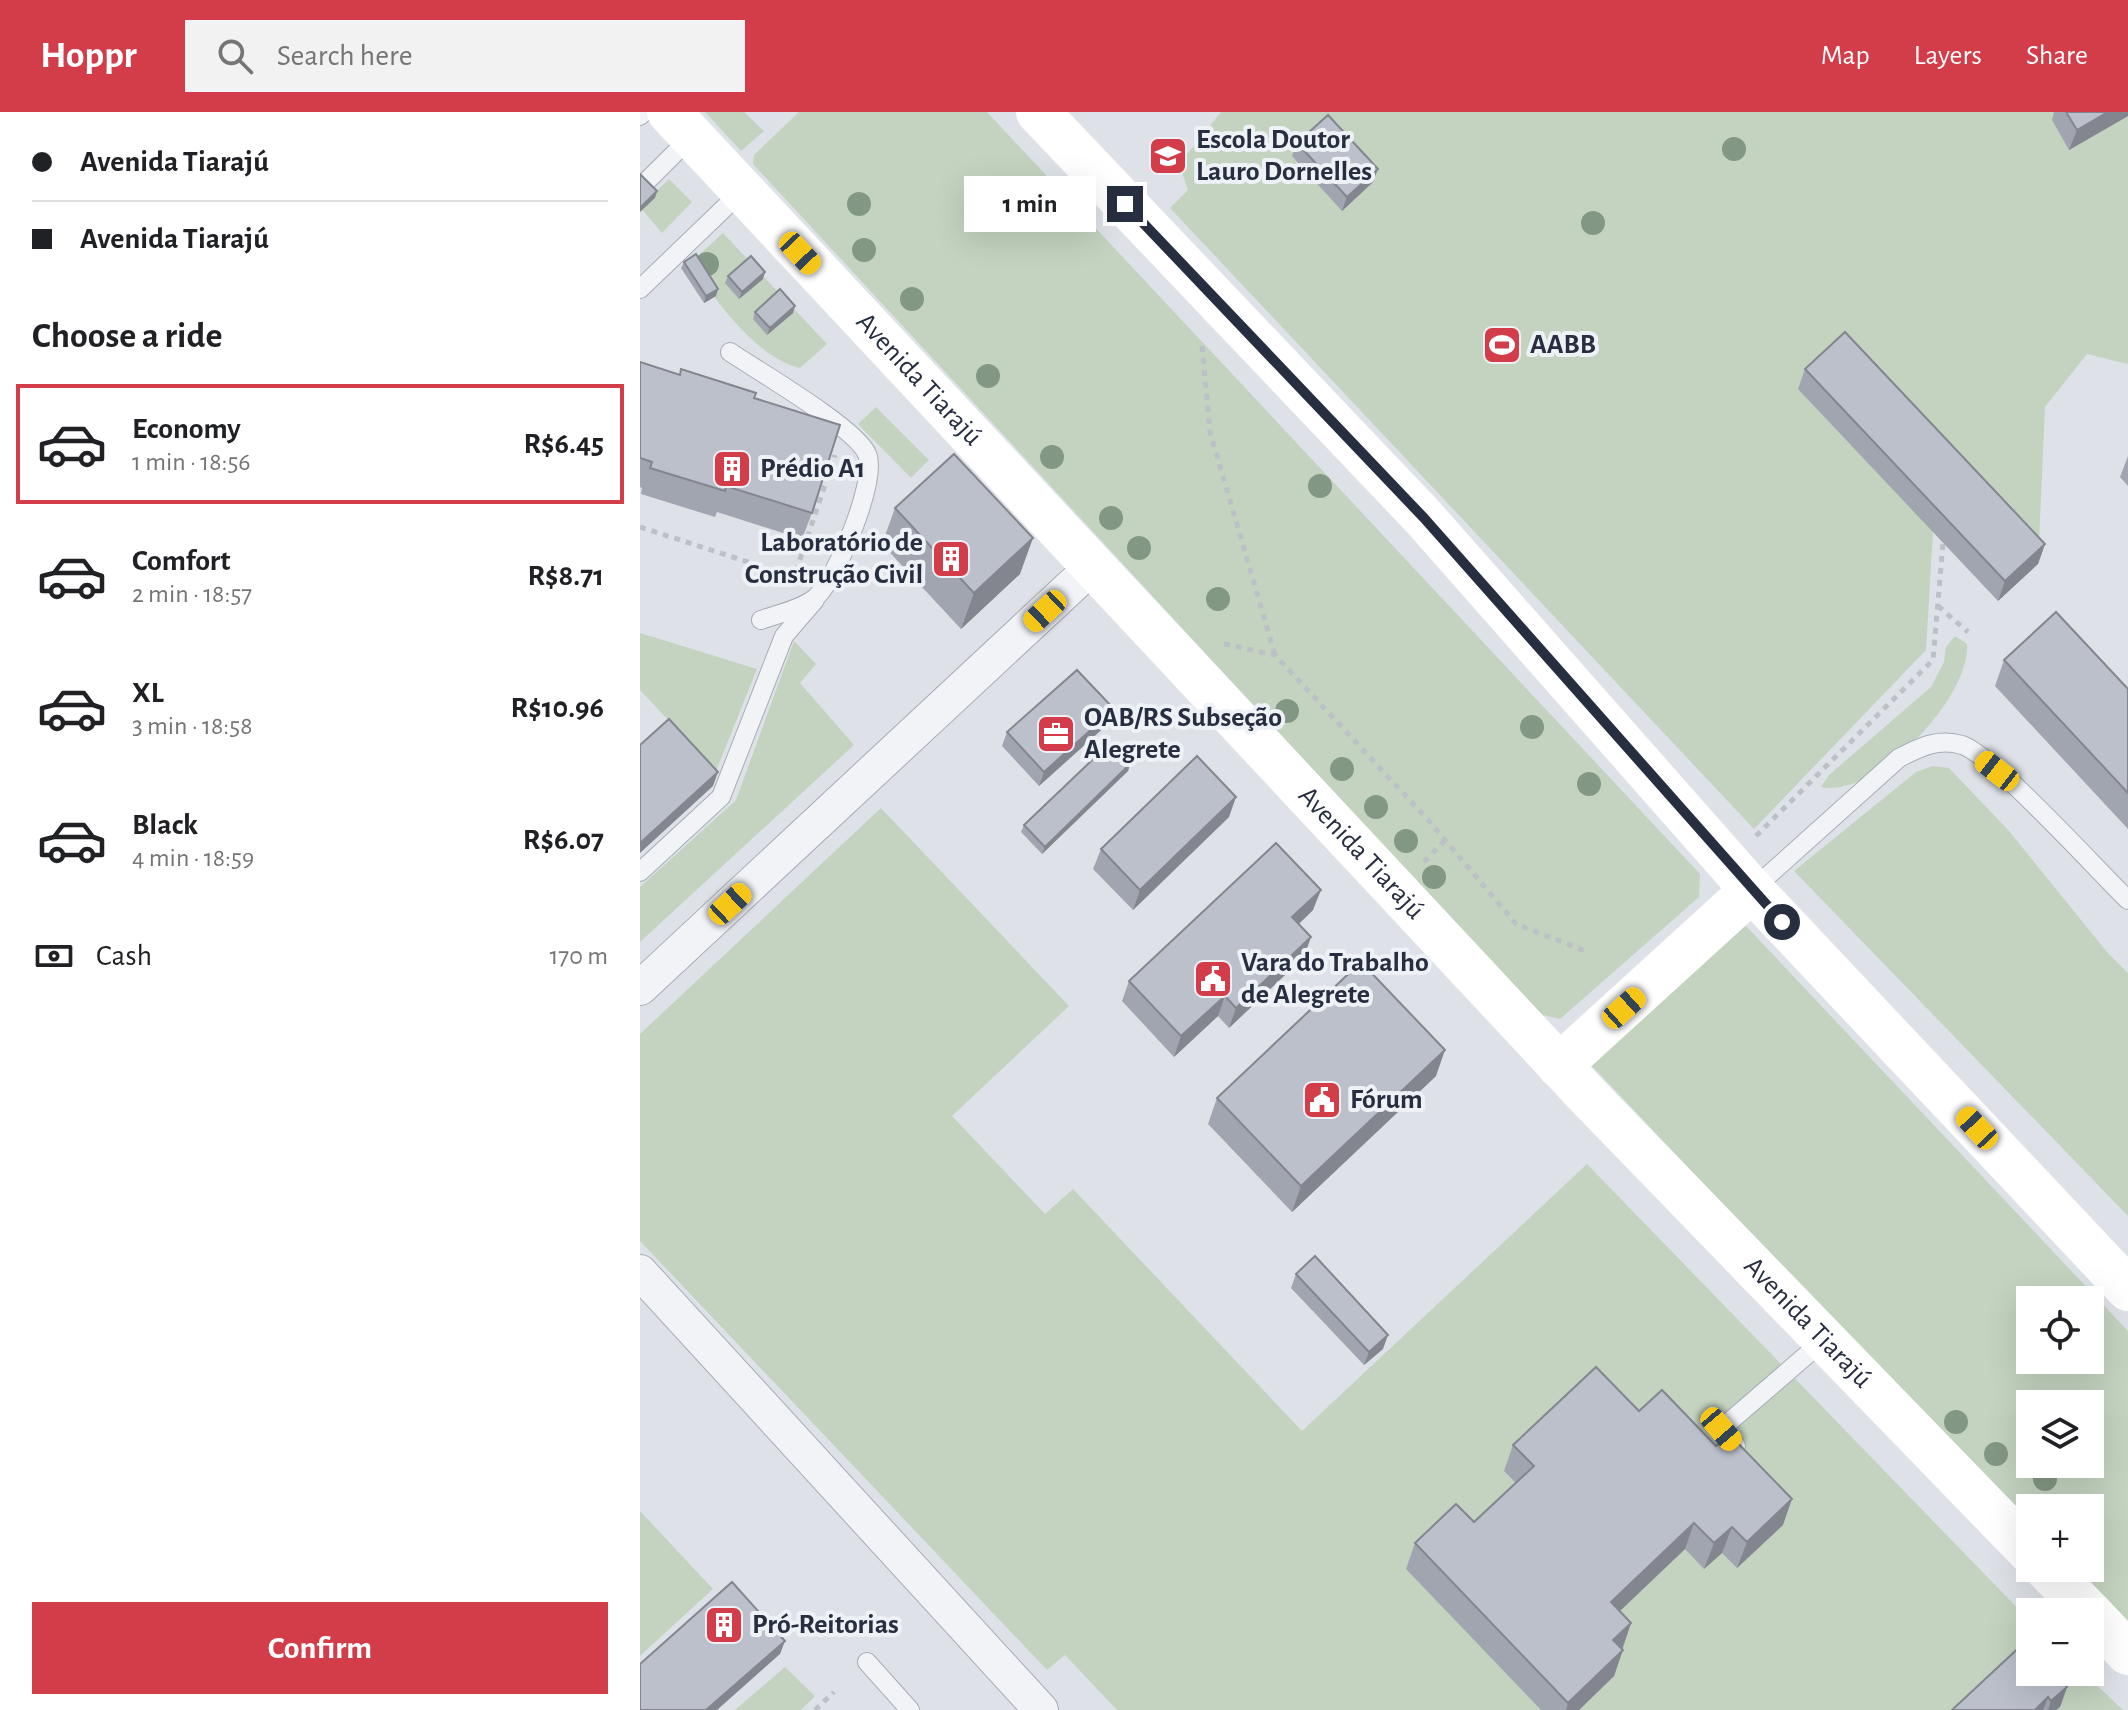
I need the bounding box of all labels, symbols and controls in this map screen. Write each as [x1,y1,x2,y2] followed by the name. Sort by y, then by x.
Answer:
[185,20,745,92] search box
[213,34,257,78] icon: search
[40,37,137,75] text: Hoppr
[277,41,412,71] text: Search here
[1821,42,1870,70] text: Map
[1914,42,1982,70] text: Layers
[2026,42,2088,70] text: Share
[1196,126,1372,186] place label: Escola Doutor Lauro Dornelles
[1147,135,1189,177] school or university icon: Escola Doutor Lauro Dornelles
[80,147,269,177] text: Avenida Tiarajú
[965,176,1097,232] callout: 1 min
[1107,186,1143,222] route end
[1003,191,1057,217] text: 1 min
[80,224,269,254] text: Avenida Tiarajú
[775,227,825,279] car
[851,308,987,451] street label: Avenida Tiarajú
[32,318,222,354] text: Choose a ride
[1481,324,1523,366] sports icon: AABB
[1530,331,1596,359] place label: AABB
[36,408,108,480] icon: car
[132,414,241,444] text: Economy
[523,429,604,459] text: R$6.45
[711,448,753,490] building icon: Prédio A1
[132,449,251,475] text: 1 min · 18:56
[760,455,865,483] place label: Prédio A1
[745,529,923,589] place label: Laboratório de Construção Civil
[930,538,972,580] building icon: Laboratório de Construção Civil
[36,540,108,612] icon: car
[132,546,231,576] text: Comfort
[527,561,604,591] text: R$8.71
[132,581,252,607] text: 2 min · 18:57
[1019,586,1071,636] car
[36,672,108,744] icon: car
[132,678,164,708] text: XL
[511,693,604,723] text: R$10.96
[1084,704,1282,764] place label: OAB/RS Subseção Alegrete
[132,713,252,739] text: 3 min · 18:58
[1035,713,1077,755] office icon: OAB/RS Subseção Alegrete
[1971,747,2023,795] car
[1293,781,1429,925] street label: Avenida Tiarajú
[36,804,108,876] icon: car
[132,810,198,840] text: Black
[523,825,604,855] text: R$6.07
[132,845,254,871] text: 4 min · 18:59
[704,879,756,929] car
[1764,904,1800,940] route start
[32,934,76,978] icon: cash
[96,941,152,971] text: Cash
[549,943,608,969] text: 170 m
[1241,949,1429,1009] place label: Vara do Trabalho de Alegrete
[1192,958,1234,1000] public building icon: Vara do Trabalho de Alegrete
[1598,983,1650,1033] car
[1301,1079,1343,1121] public building icon: Fórum
[1350,1086,1423,1114] place label: Fórum
[1952,1102,2002,1154] car
[1738,1252,1877,1393] street label: Avenida Tiarajú
[2016,1286,2104,1686] map controls
[2016,1286,2104,1374] button: locate
[2016,1390,2104,1478] button: layers
[1696,1403,1746,1455] car
[2016,1494,2104,1582] button: +
[2016,1598,2104,1686] button: −
[32,1602,608,1694] button: Confirm
[703,1604,745,1646] building icon: Pró-Reitorias
[752,1611,899,1639] place label: Pró-Reitorias

